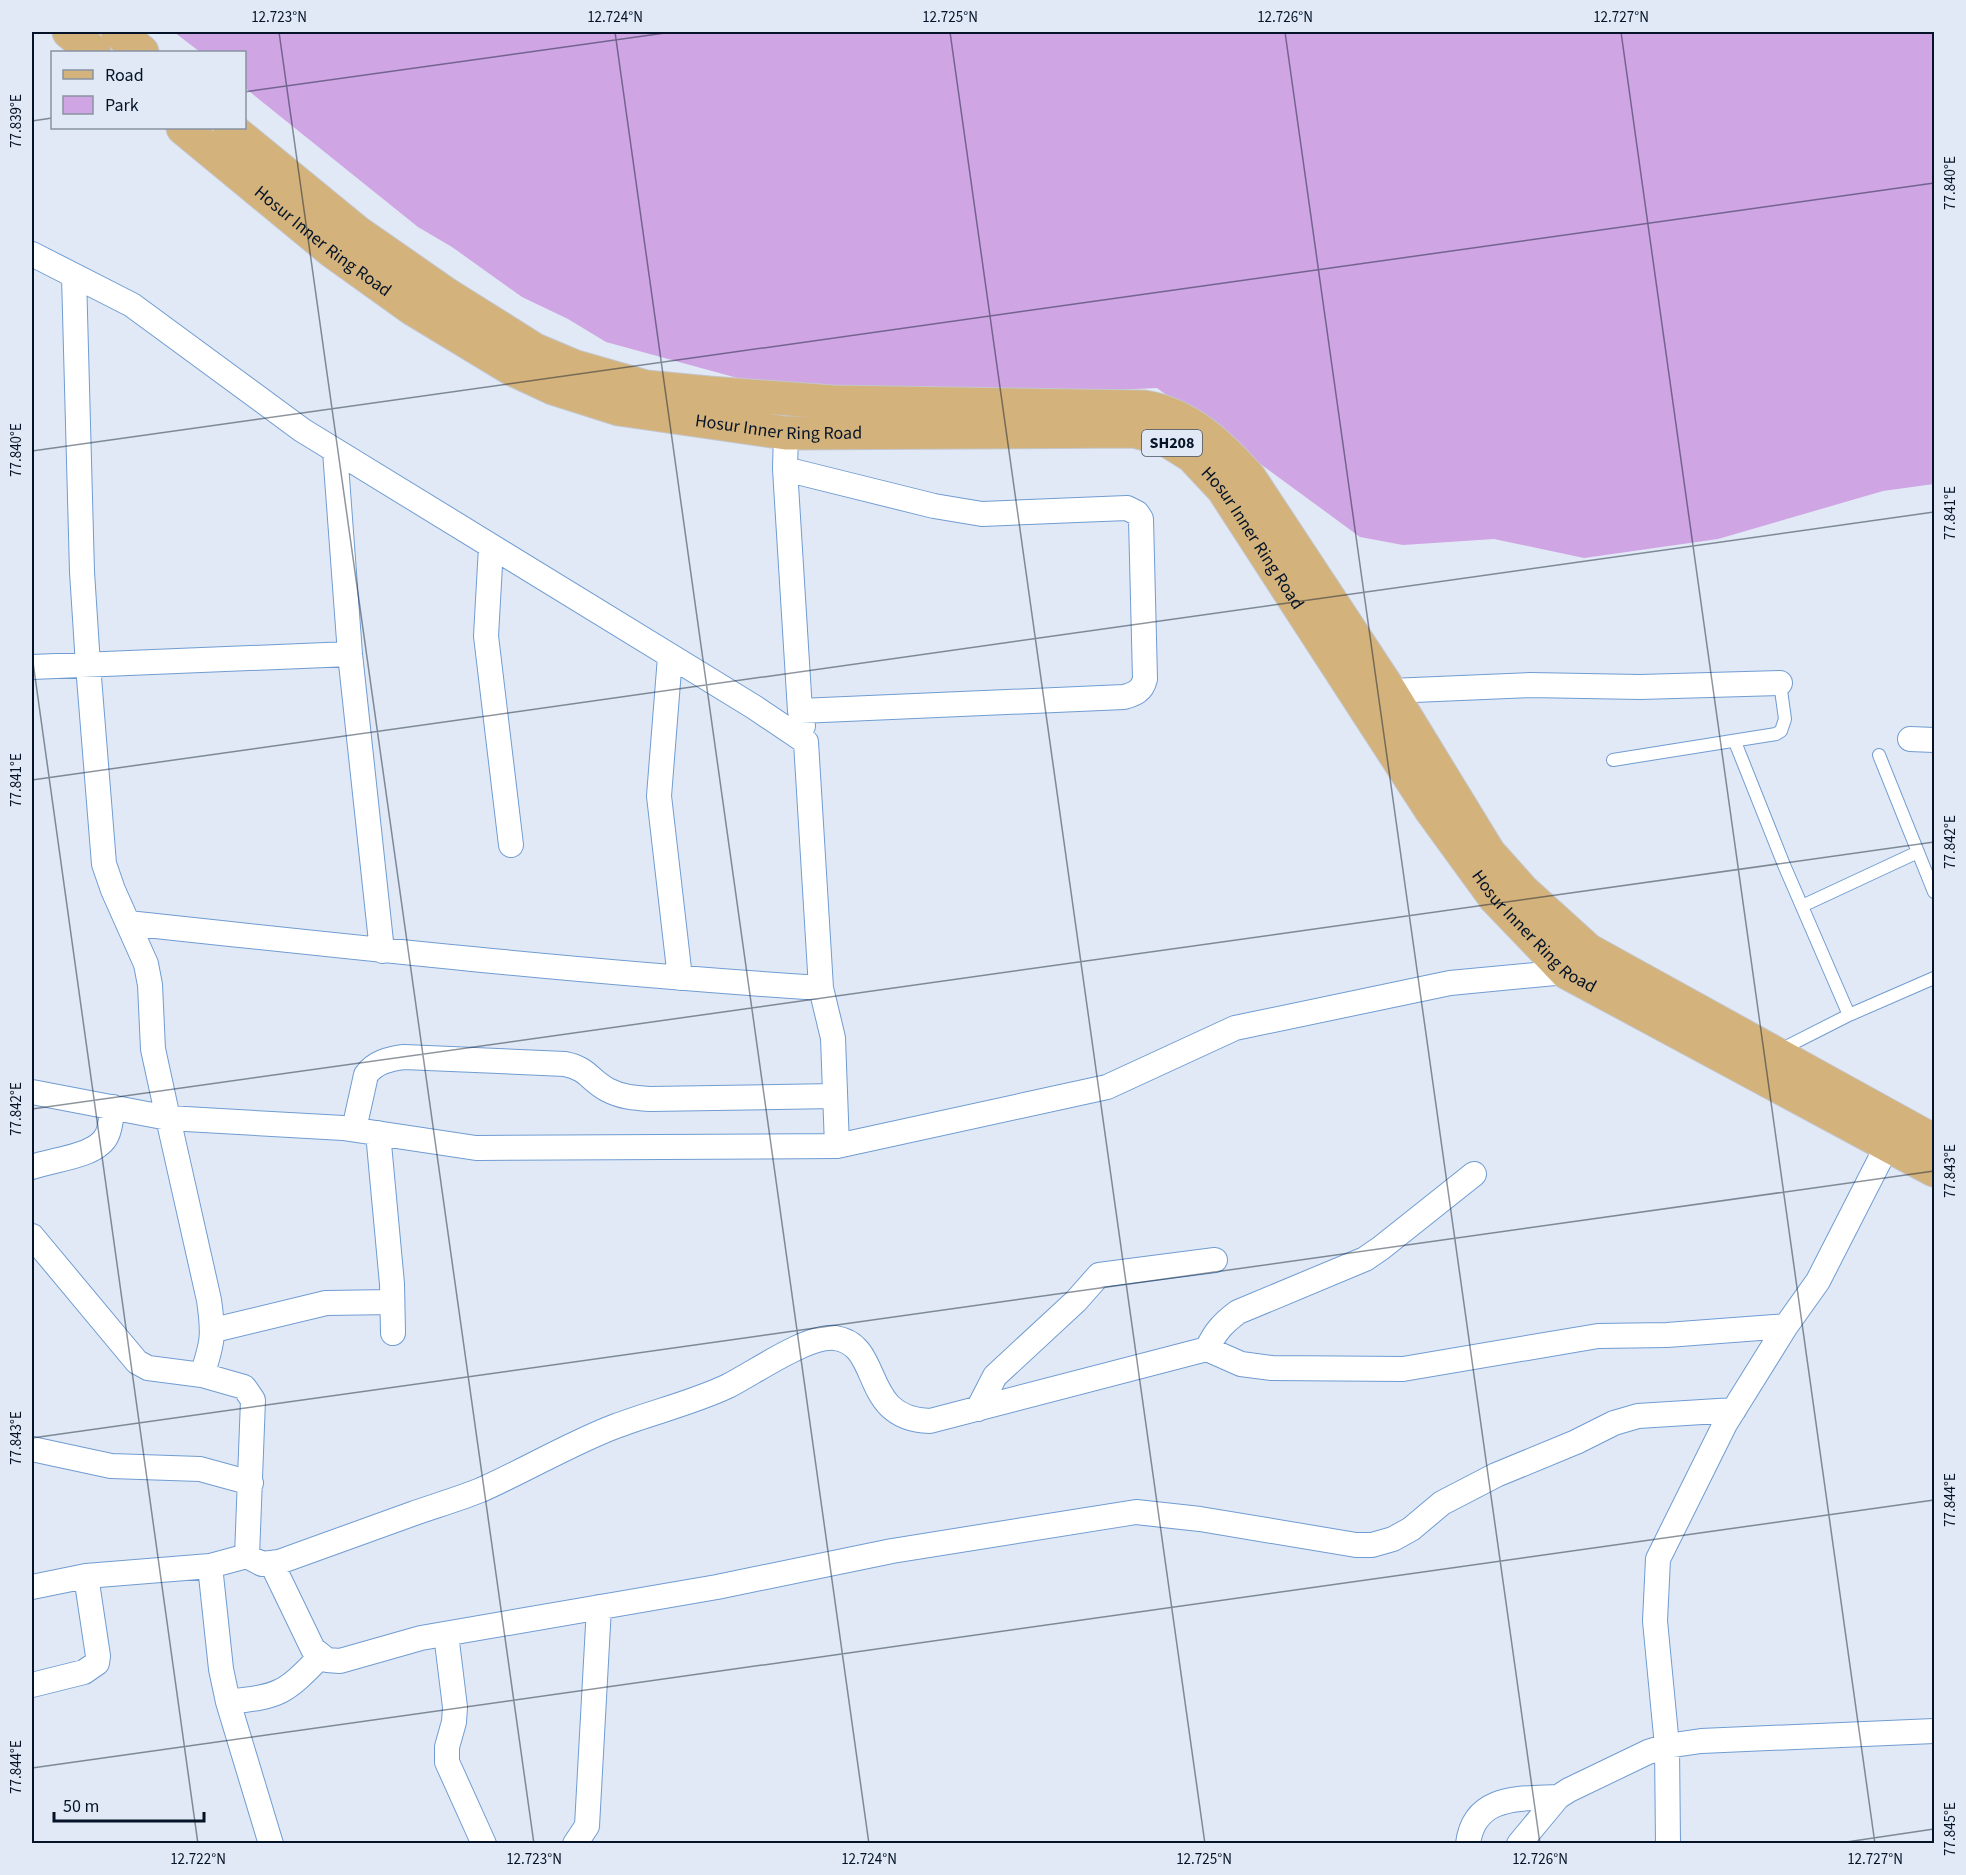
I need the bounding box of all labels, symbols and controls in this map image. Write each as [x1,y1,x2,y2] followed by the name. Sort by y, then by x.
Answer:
[251,7,307,28] text: 12.723°N
[587,7,643,28] text: 12.724°N
[922,7,978,28] text: 12.725°N
[1257,7,1313,28] text: 12.726°N
[1593,7,1649,28] text: 12.727°N
[51,51,246,129] legend
[105,63,144,88] text: Road
[105,93,139,118] text: Park
[6,94,27,148] text: 77.839°E
[1940,156,1961,210] text: 77.840°E
[249,180,397,302] street label: Hosur Inner Ring Road
[693,408,862,445] street label: Hosur Inner Ring Road
[6,423,27,477] text: 77.840°E
[1142,430,1202,456] road number: SH208
[1195,461,1310,614] street label: Hosur Inner Ring Road
[1940,486,1961,540] text: 77.841°E
[6,753,27,807] text: 77.841°E
[1940,815,1961,869] text: 77.842°E
[1466,865,1601,999] street label: Hosur Inner Ring Road
[6,1082,27,1136] text: 77.842°E
[1940,1144,1961,1198] text: 77.843°E
[6,1411,27,1465] text: 77.843°E
[1940,1473,1961,1527] text: 77.844°E
[6,1740,27,1794] text: 77.844°E
[54,1785,204,1823] scale bar
[63,1794,99,1819] text: 50 m
[1940,1802,1961,1856] text: 77.845°E
[170,1849,226,1870] text: 12.722°N
[506,1849,562,1870] text: 12.723°N
[841,1849,897,1870] text: 12.724°N
[1176,1849,1232,1870] text: 12.725°N
[1512,1849,1568,1870] text: 12.726°N
[1847,1849,1903,1870] text: 12.727°N

